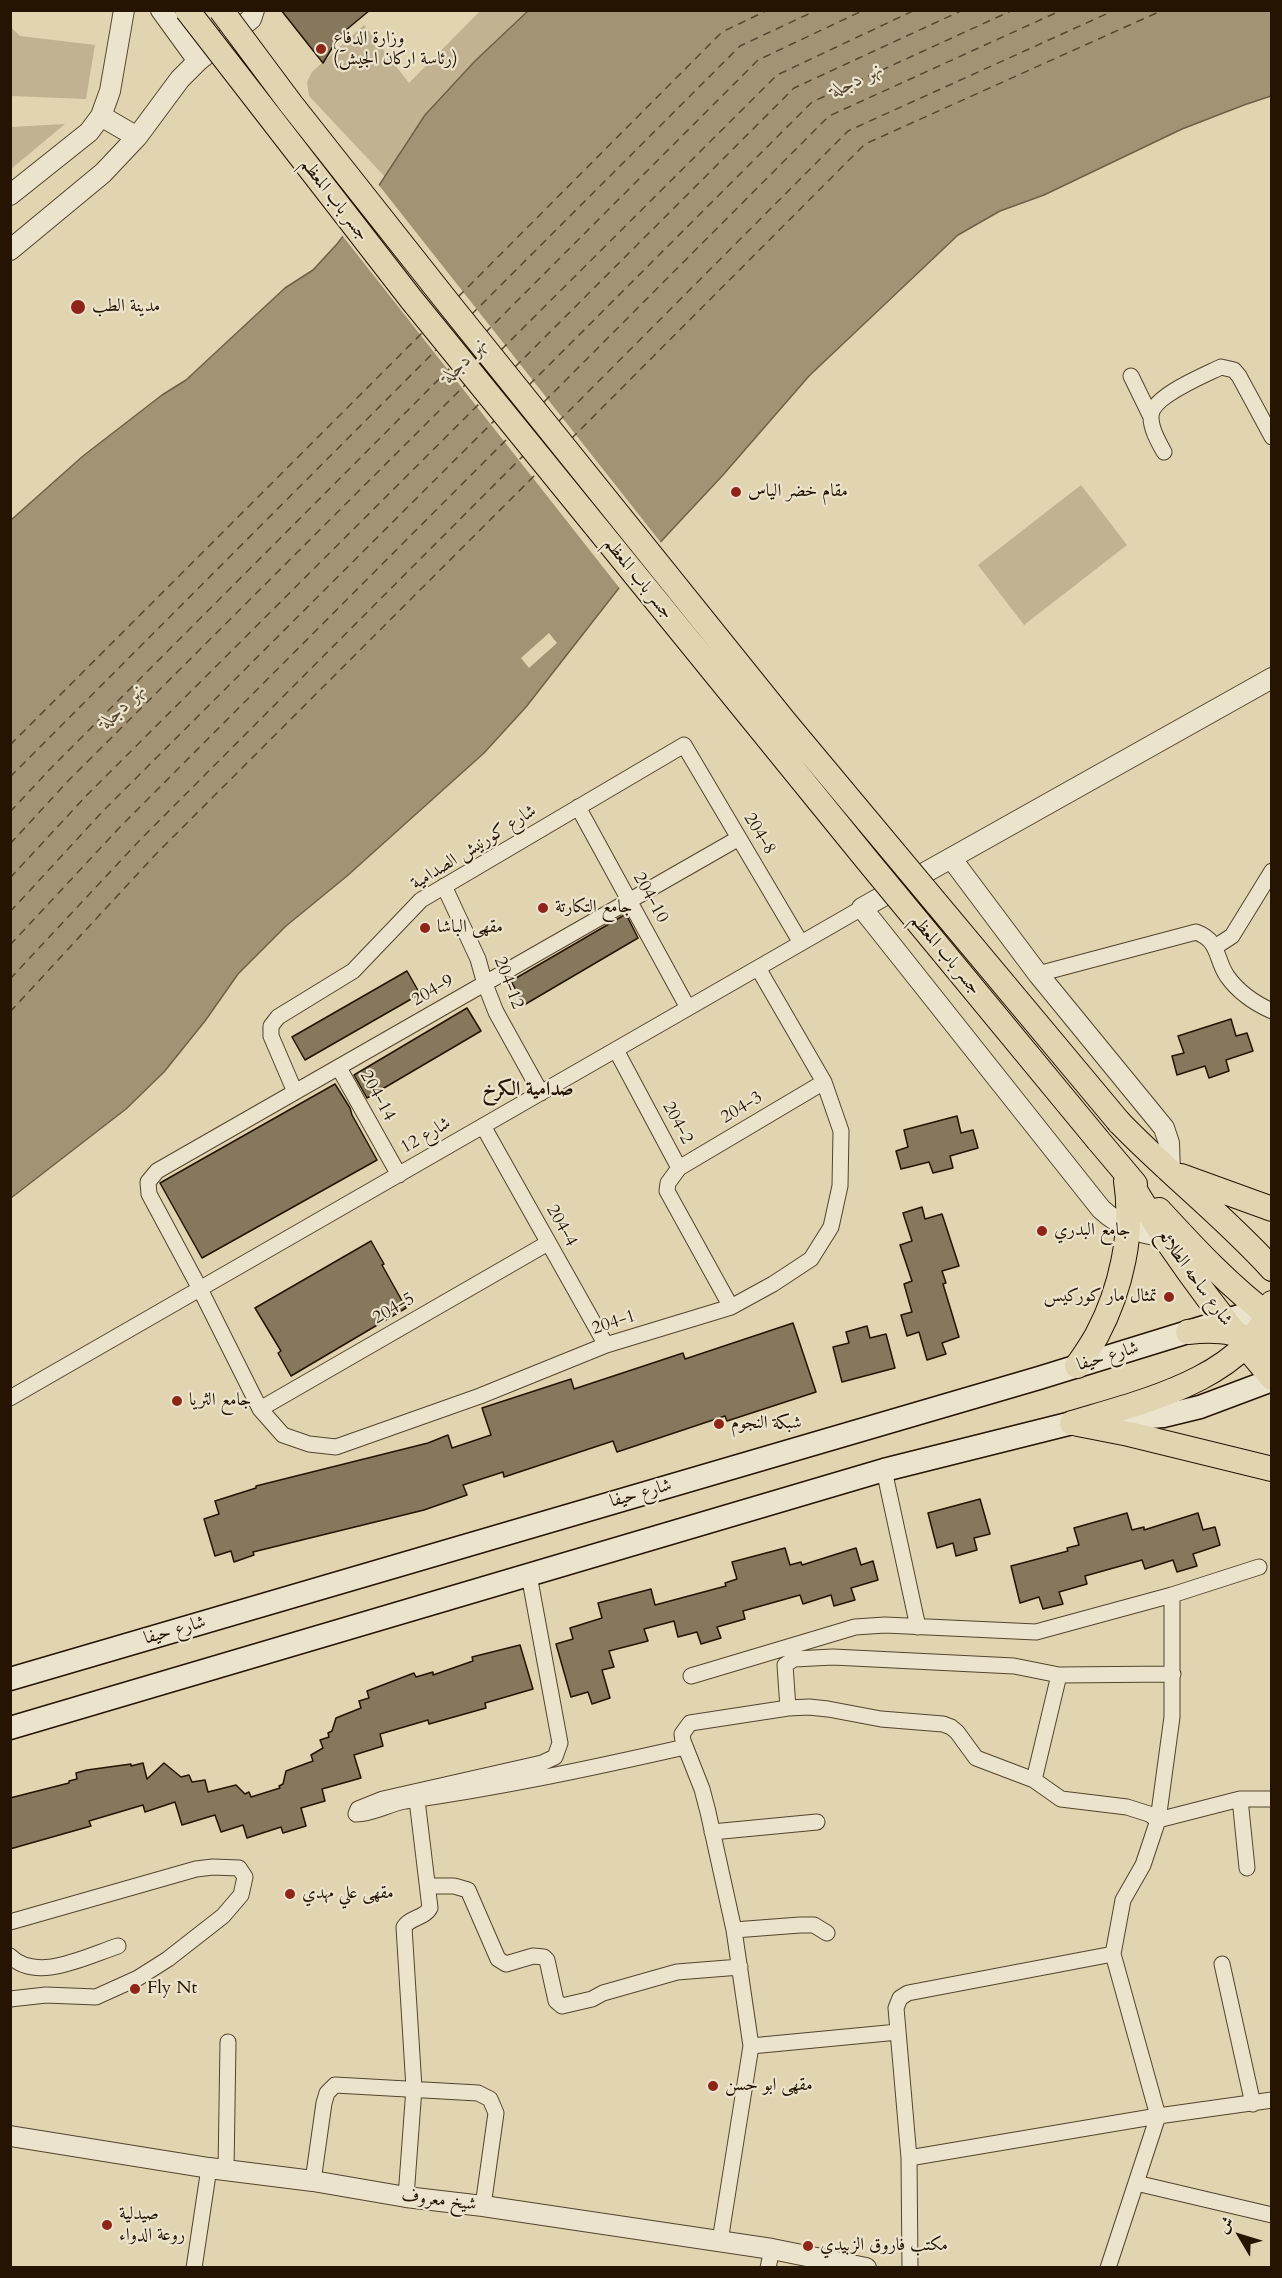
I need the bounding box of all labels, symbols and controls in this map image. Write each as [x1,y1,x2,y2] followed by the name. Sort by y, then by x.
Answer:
[333,28,458,70] place label: وزارة الدفاع (رئاسة اركان الجيش)
[314,42,328,56] marker: وزارة الدفاع (رئاسة اركان الجيش)
[827,58,887,104] water label: نهر دجلة
[295,154,373,246] street label: جسر باب المعظم
[92,296,160,318] place label: مدينة الطب
[69,298,87,316] marker: مدينة الطب
[437,333,493,389] water label: نهر دجلة
[748,481,848,503] place label: مقام خضر الياس
[729,485,743,499] marker: مقام خضر الياس
[599,534,677,624] street label: جسر باب المعظم
[95,679,151,735] water label: نهر دجلة
[407,801,541,895] street label: شارع كورنيش الصدامية
[738,809,780,859] street label: 204-8
[627,869,673,927] street label: 204-10
[555,897,632,919] place label: جامع التكارتة
[536,901,550,915] marker: جامع التكارتة
[905,910,985,1000] street label: جسر باب المعظم
[437,917,503,939] place label: مقهى الباشا
[418,921,432,935] marker: مقهى الباشا
[488,954,528,1012] street label: 204-12
[408,970,458,1012] street label: 204-9
[354,1067,400,1125] street label: 204-14
[482,1078,574,1102] district label: صدامية الكرخ
[717,1087,767,1129] street label: 204-3
[657,1098,697,1148] street label: 204-2
[397,1113,455,1159] street label: شارع 12
[541,1201,581,1251] street label: 204-4
[1054,1220,1131,1242] place label: جامع البدري
[1035,1224,1049,1238] marker: جامع البدري
[1152,1225,1236,1331] street label: شارع ساحه الطلائع
[1043,1286,1157,1308] place label: تمثال مار كوركيس
[369,1288,419,1330] street label: 204-5
[1162,1290,1176,1304] marker: تمثال مار كوركيس
[589,1306,639,1340] street label: 204-1
[1075,1337,1141,1377] street label: شارع حيفا
[189,1390,251,1412] place label: جامع الثريا
[170,1394,184,1408] marker: جامع الثريا
[731,1413,802,1435] place label: شبكة النجوم
[712,1417,726,1431] marker: شبكة النجوم
[608,1475,674,1513] street label: شارع حيفا
[142,1612,208,1650] street label: شارع حيفا
[302,1883,394,1905] place label: مقهى علي مهدي
[283,1887,297,1901] marker: مقهى علي مهدي
[147,1978,197,2000] place label: Fly Nt
[128,1982,142,1996] marker: Fly Nt
[725,2075,813,2097] place label: مقهى ابو حسن
[706,2079,720,2093] marker: مقهى ابو حسن
[400,2186,478,2216] street label: شیخ معروف
[119,2204,185,2246] place label: صيدلية روعة الدواء
[1210,2206,1270,2266] north arrow
[1212,2212,1239,2238] text: ش
[100,2218,114,2232] marker: صيدلية روعة الدواء
[820,2235,948,2257] place label: مكتب فاروق الزبيدي
[801,2239,815,2253] marker: مكتب فاروق الزبيدي

